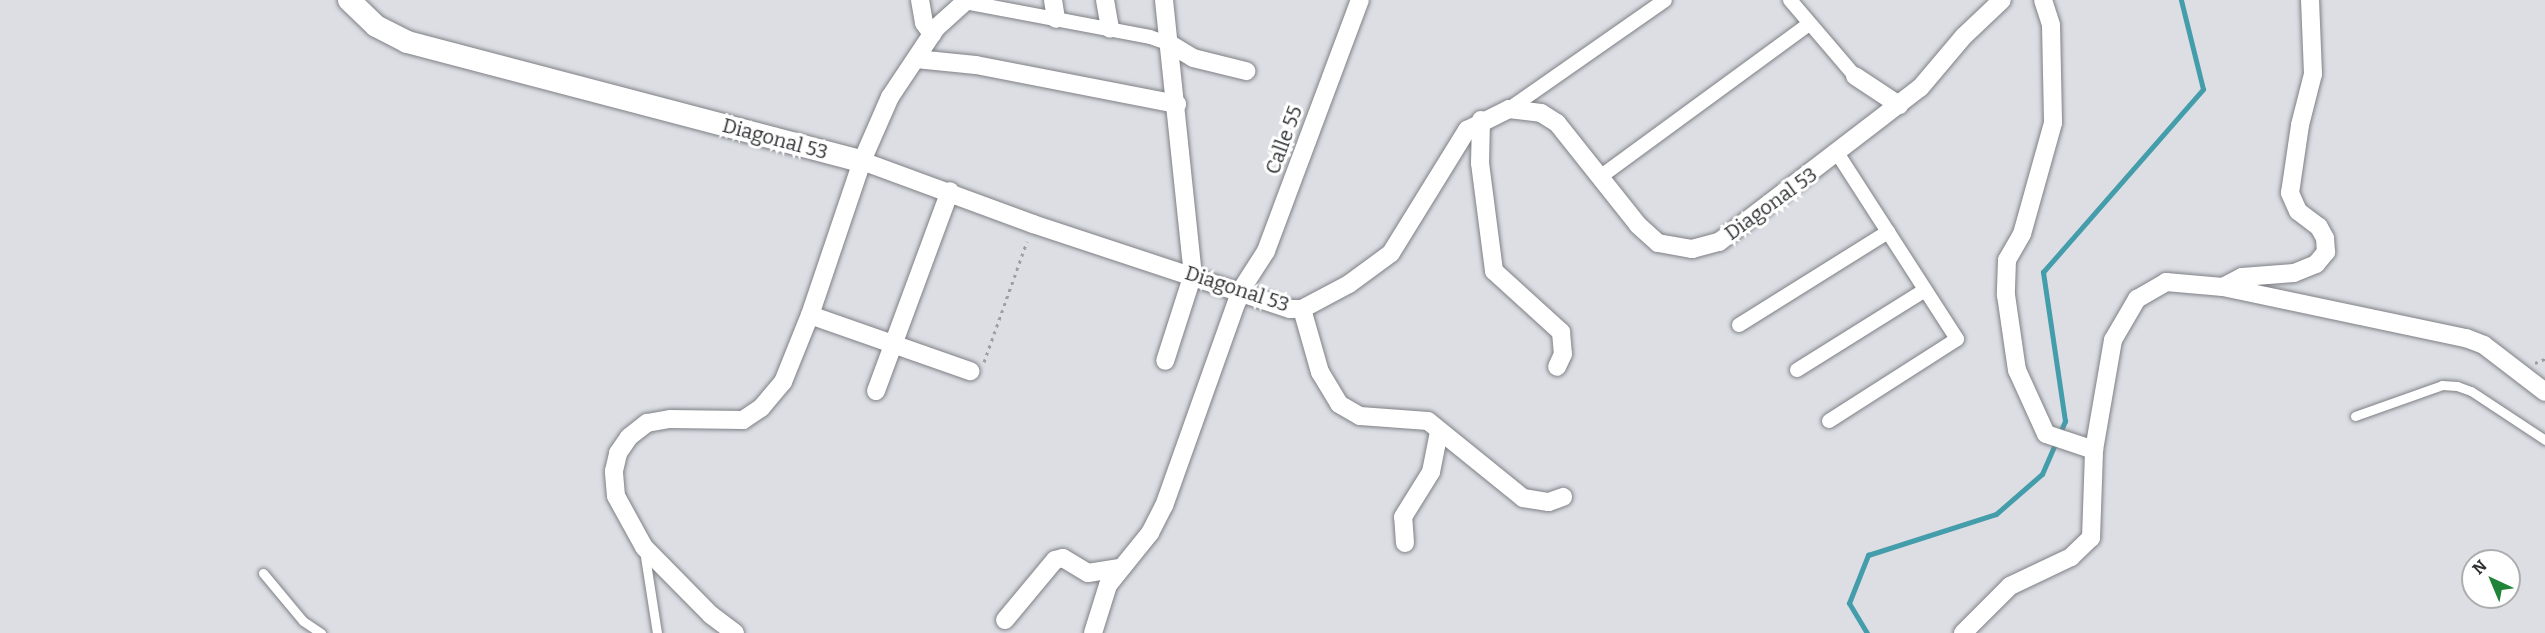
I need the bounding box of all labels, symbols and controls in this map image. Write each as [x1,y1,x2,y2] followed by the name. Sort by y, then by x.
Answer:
[1261,102,1307,178] street label: Calle 55
[720,113,830,165] street label: Diagonal 53
[1720,163,1822,245] street label: Diagonal 53
[1182,261,1292,317] street label: Diagonal 53
[2461,549,2521,609] north arrow
[2468,556,2491,578] text: N

